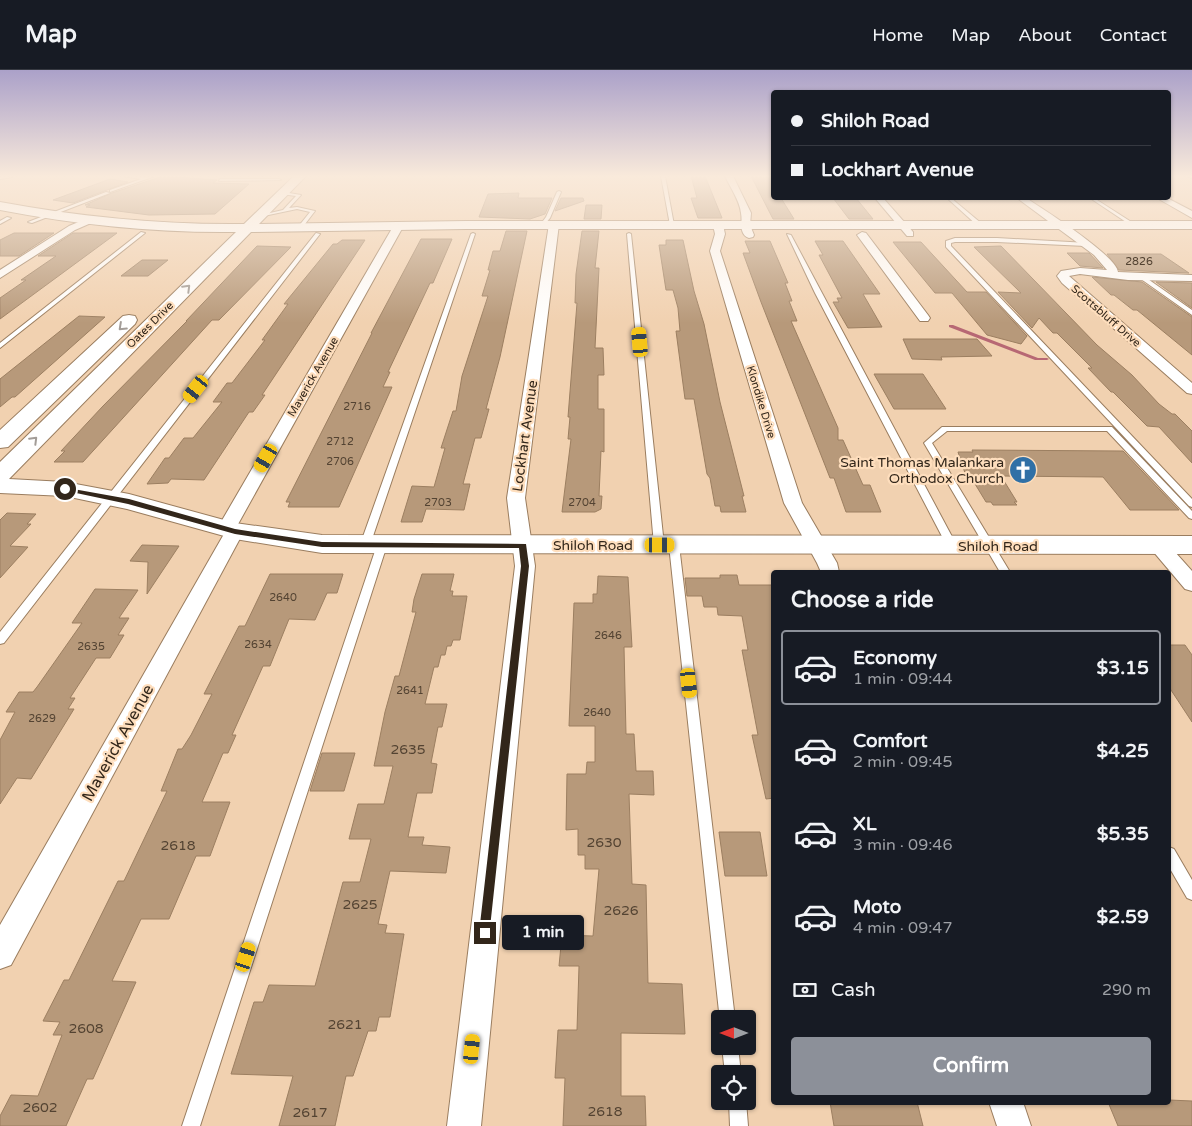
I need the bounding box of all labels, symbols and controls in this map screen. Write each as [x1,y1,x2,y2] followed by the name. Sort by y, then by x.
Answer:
[25,20,77,49] text: Map
[872,24,923,46] text: Home
[951,24,990,46] text: Map
[1018,24,1072,46] text: About
[1100,24,1167,46] text: Contact
[821,110,929,132] text: Shiloh Road
[821,159,974,181] text: Lockhart Avenue
[1125,255,1153,268] house number: 2826
[1069,282,1143,350] street label: Scottsbluff Drive
[181,285,190,294] one-way arrow
[124,299,176,351] street label: Oates Drive
[118,321,127,330] one-way arrow
[631,326,648,358] car
[285,335,341,419] street label: Maverick Avenue
[744,364,778,440] street label: Klondike Drive
[180,373,211,405] car
[509,379,541,493] street label: Lockhart Avenue
[343,400,371,413] house number: 2716
[326,435,354,448] house number: 2712
[29,437,38,446] one-way arrow
[252,441,279,475] car
[840,454,1004,487] place label: Saint Thomas Malankara Orthodox Church
[326,455,354,468] house number: 2706
[1008,455,1038,485] church icon: Saint Thomas Malankara Orthodox Church
[54,478,76,500] route start
[424,496,452,509] house number: 2703
[568,496,596,509] house number: 2704
[553,537,633,554] street label: Shiloh Road
[645,538,675,553] car
[958,538,1038,555] street label: Shiloh Road
[791,587,934,613] text: Choose a ride
[269,591,297,604] house number: 2640
[594,629,622,642] house number: 2646
[244,638,272,651] house number: 2634
[77,640,105,653] house number: 2635
[793,645,838,690] icon: car
[853,647,937,669] text: Economy
[1097,657,1149,679] text: $3.15
[679,667,698,699] car
[853,669,952,689] text: 1 min · 09:44
[78,681,158,805] street label: Maverick Avenue
[396,684,424,697] house number: 2641
[583,706,611,719] house number: 2640
[28,712,56,725] house number: 2629
[793,728,838,773] icon: car
[853,730,927,752] text: Comfort
[1097,740,1149,762] text: $4.25
[390,741,426,758] house number: 2635
[853,752,952,772] text: 2 min · 09:45
[793,811,838,856] icon: car
[853,813,877,835] text: XL
[1097,823,1149,845] text: $5.35
[586,834,622,851] house number: 2630
[853,835,952,855] text: 3 min · 09:46
[160,837,196,854] house number: 2618
[793,894,838,939] icon: car
[342,896,378,913] house number: 2625
[853,896,901,918] text: Moto
[603,902,639,919] house number: 2626
[1097,906,1149,928] text: $2.59
[502,916,585,950] callout: 1 min
[853,918,952,938] text: 4 min · 09:47
[474,922,496,944] route end
[522,922,564,942] text: 1 min
[234,940,257,974] car
[791,976,819,1004] icon: cash
[831,979,876,1001] text: Cash
[1102,980,1151,1000] text: 290 m
[711,1010,756,1055] north arrow
[711,1010,756,1110] map controls
[327,1016,363,1033] house number: 2621
[68,1020,104,1037] house number: 2608
[462,1033,481,1065] car
[791,1037,1151,1095] button: Confirm
[711,1065,756,1110] button: locate
[22,1099,58,1116] house number: 2602
[587,1103,623,1120] house number: 2618
[292,1104,328,1121] house number: 2617

